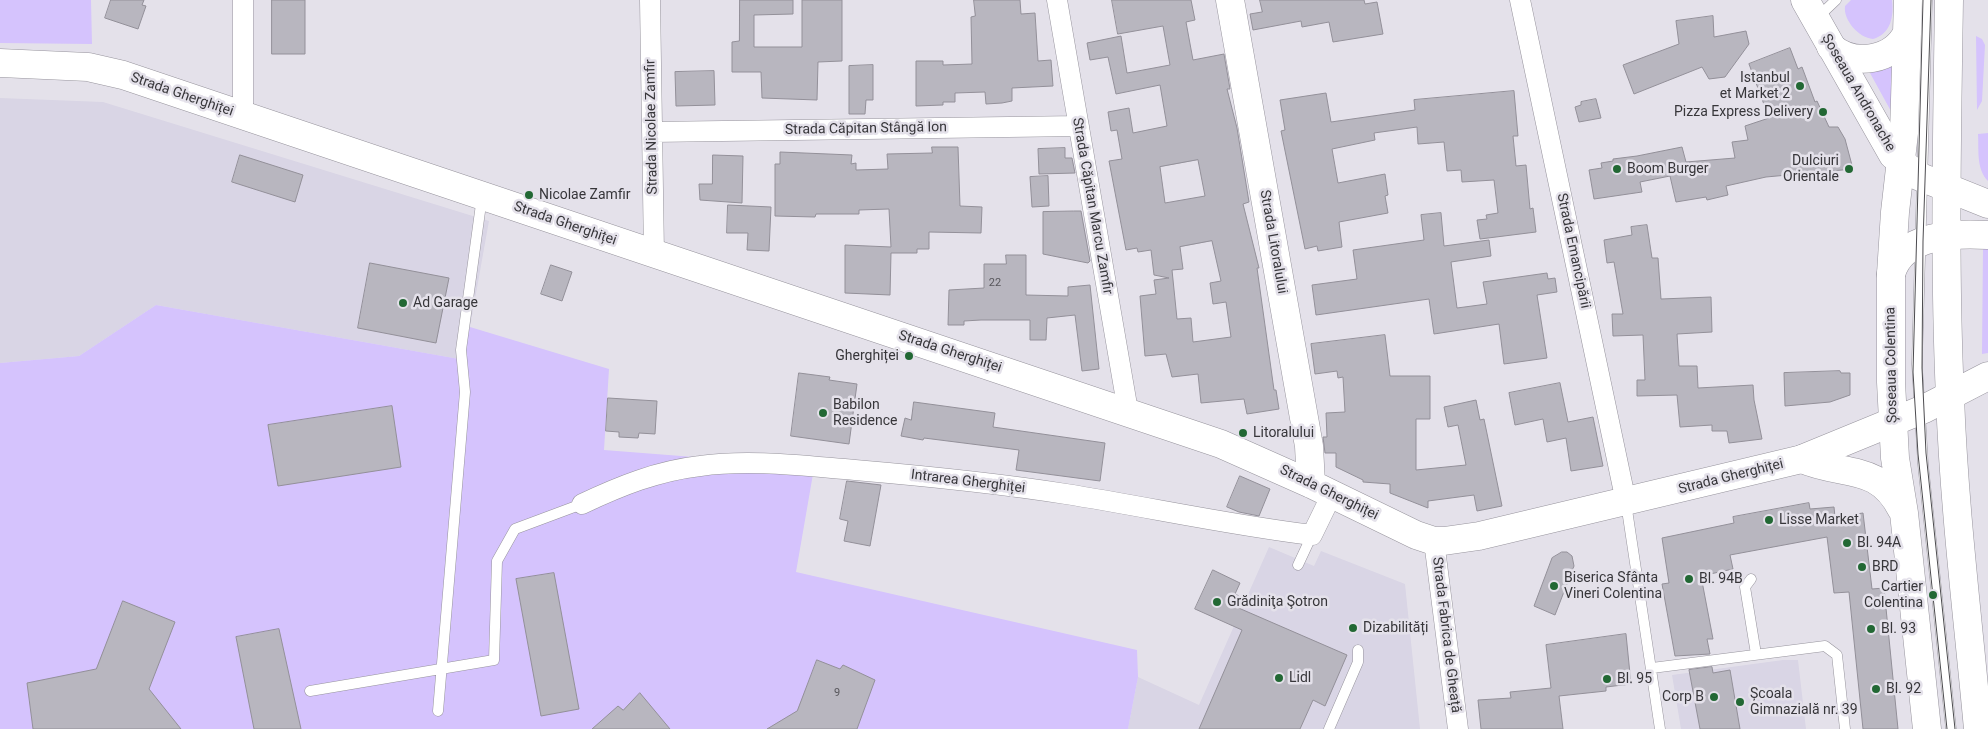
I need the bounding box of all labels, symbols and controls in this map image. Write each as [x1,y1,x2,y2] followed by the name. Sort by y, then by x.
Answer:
[1818,31,1898,155] street label: Șoseaua Andronache
[642,59,662,195] street label: Strada Nicolae Zamfir
[128,70,236,120] street label: Strada Gherghiței
[1720,70,1790,102] place label: Istanbul et Market 2
[1794,80,1806,92] marker: Istanbul et Market 2
[1674,104,1813,120] place label: Pizza Express Delivery
[1817,106,1829,118] marker: Pizza Express Delivery
[1068,116,1116,296] street label: Strada Căpitan Marcu Zamfir
[785,119,947,139] street label: Strada Căpitan Stângă Ion
[1783,153,1839,186] place label: Dulciuri Orientale
[1627,161,1709,177] place label: Boom Burger
[1611,163,1623,175] marker: Boom Burger
[1843,163,1855,175] marker: Dulciuri Orientale
[539,187,630,203] place label: Nicolae Zamfir
[523,189,535,201] marker: Nicolae Zamfir
[1256,189,1290,295] street label: Strada Litoralului
[1553,192,1593,310] street label: Strada Emancipării
[511,199,619,249] street label: Strada Gherghiței
[989,276,1001,290] house number: 22
[413,295,478,311] place label: Ad Garage
[397,297,409,309] marker: Ad Garage
[1883,307,1901,423] street label: Șoseaua Colentina
[896,327,1004,377] street label: Strada Gherghiței
[835,348,899,364] place label: Gherghiței
[903,350,915,362] marker: Gherghiței
[833,397,897,430] place label: Babilon Residence
[817,407,829,419] marker: Babilon Residence
[1253,425,1314,441] place label: Litoralului
[1237,427,1249,439] marker: Litoralului
[1677,456,1785,498] street label: Strada Gherghiței
[1277,462,1381,524] street label: Strada Gherghiței
[910,467,1026,497] street label: Intrarea Gherghiței
[1779,512,1859,528] place label: Lisse Market
[1763,514,1775,526] marker: Lisse Market
[1857,535,1901,551] place label: Bl. 94A
[1841,537,1853,549] marker: Bl. 94A
[1428,556,1464,714] street label: Strada Fabrica de Gheață
[1872,559,1899,575] place label: BRD
[1856,561,1868,573] marker: BRD
[1564,570,1662,602] place label: Biserica Sfânta Vineri Colentina
[1699,571,1743,587] place label: Bl. 94B
[1683,573,1695,585] marker: Bl. 94B
[1864,579,1923,612] place label: Cartier Colentina
[1548,580,1560,592] marker: Biserica Sfânta Vineri Colentina
[1927,589,1939,601] marker: Cartier Colentina
[1227,594,1328,610] place label: Grădiniţa Şotron
[1211,596,1223,608] marker: Grădiniţa Şotron
[1363,620,1428,636] place label: Dizabilități
[1881,621,1916,637] place label: Bl. 93
[1347,622,1359,634] marker: Dizabilități
[1865,623,1877,635] marker: Bl. 93
[1289,670,1311,686] place label: Lidl
[1617,671,1652,687] place label: Bl. 95
[1273,672,1285,684] marker: Lidl
[1601,673,1613,685] marker: Bl. 95
[1886,681,1921,697] place label: Bl. 92
[1870,683,1882,695] marker: Bl. 92
[834,686,840,700] house number: 9
[1750,686,1858,719] place label: Școala Gimnazială nr. 39
[1662,689,1704,705] place label: Corp B
[1708,691,1720,703] marker: Corp B
[1734,696,1746,708] marker: Școala Gimnazială nr. 39

